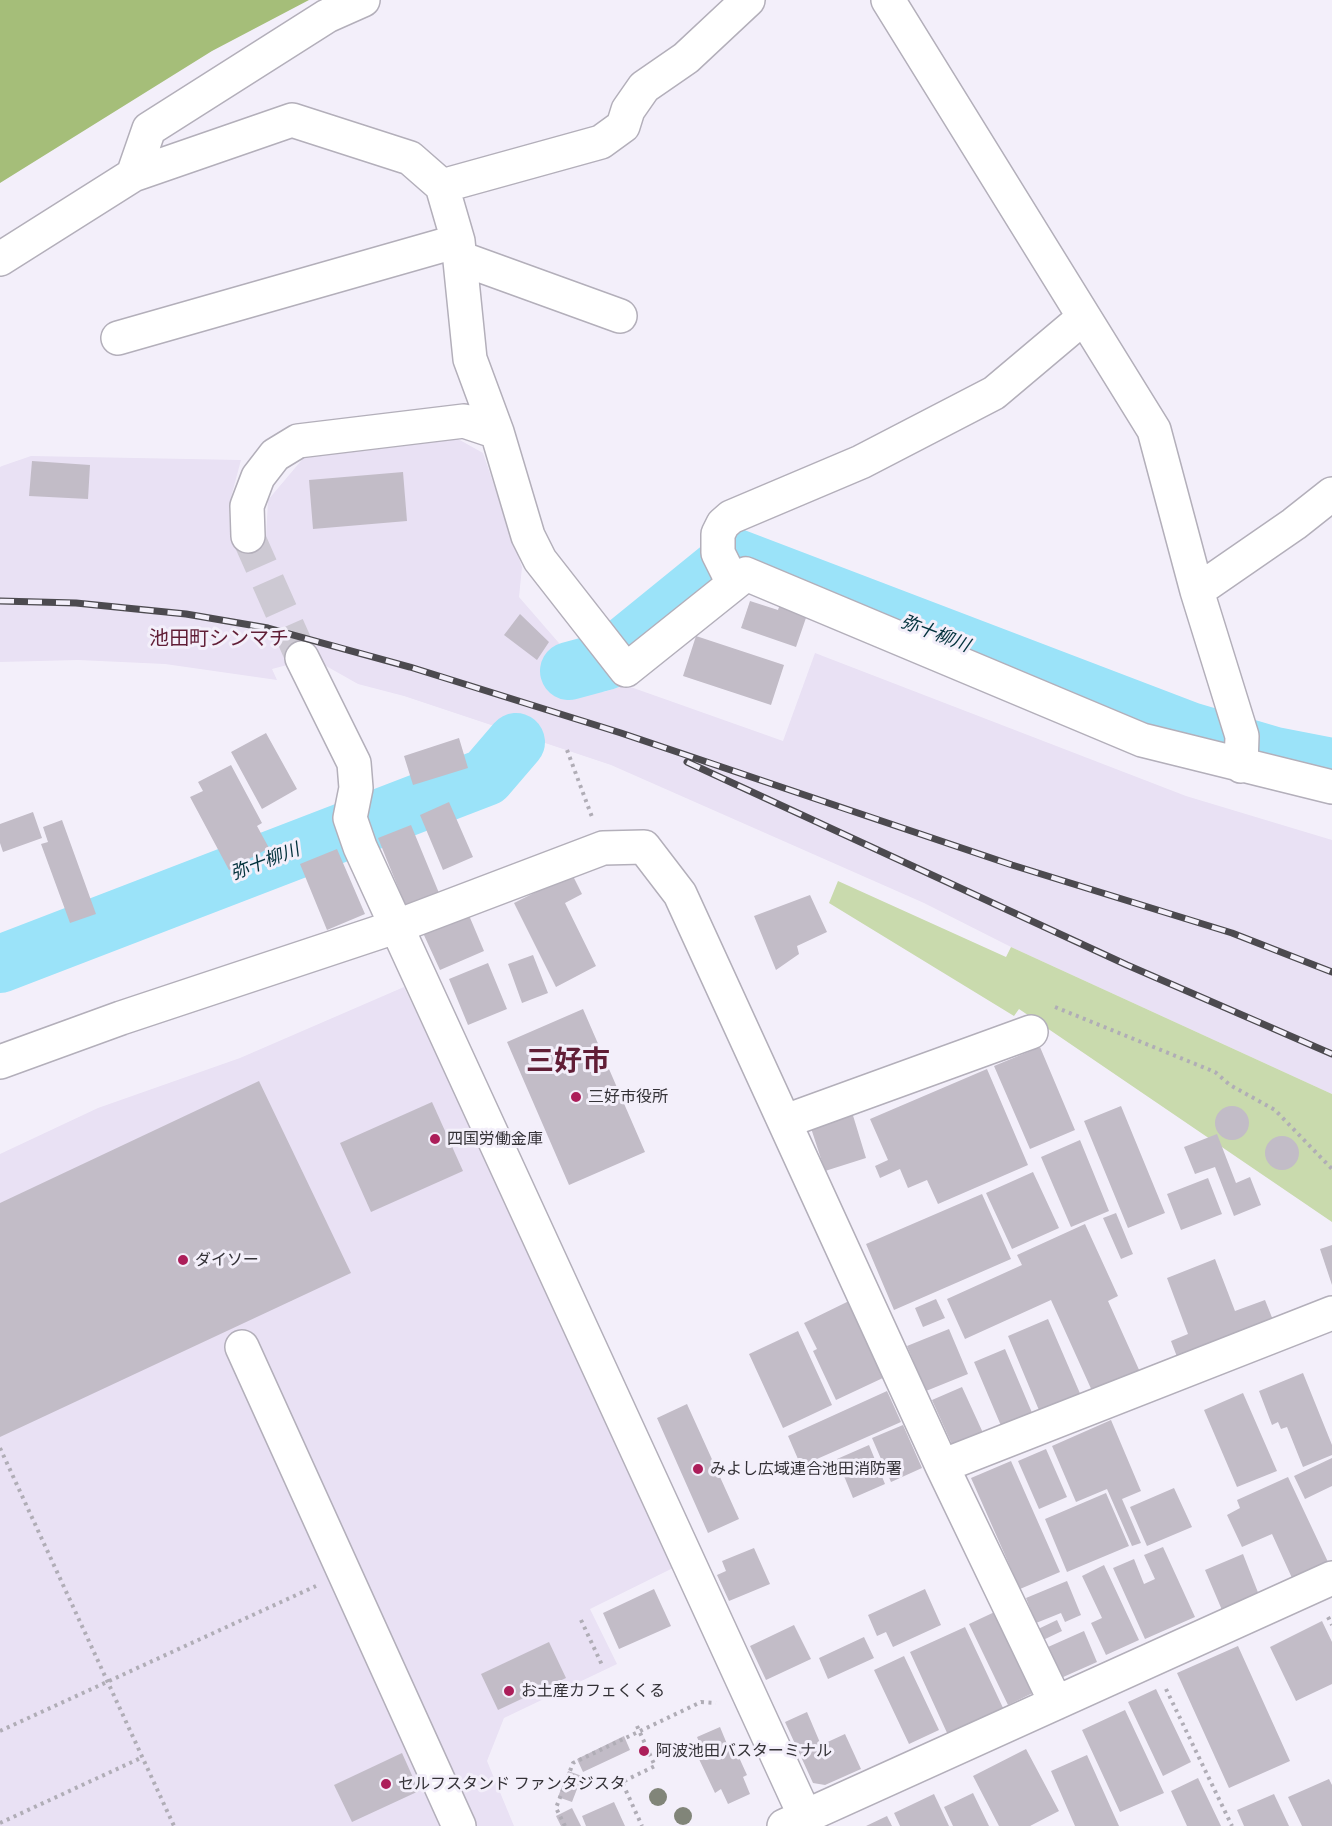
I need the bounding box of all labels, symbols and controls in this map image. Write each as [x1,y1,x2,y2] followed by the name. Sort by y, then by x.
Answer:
[898,611,972,657] water label: 弥十柳川
[149,627,289,651] district label: 池田町シンマチ
[228,839,302,885] water label: 弥十柳川
[526,1045,610,1079] district label: 三好市
[588,1087,668,1107] place label: 三好市役所
[569,1090,583,1104] marker: 三好市役所
[447,1129,543,1149] place label: 四国労働金庫
[428,1132,442,1146] marker: 四国労働金庫
[195,1250,259,1270] place label: ダイソー
[176,1253,190,1267] marker: ダイソー
[710,1459,902,1479] place label: みよし広域連合池田消防署
[691,1462,705,1476] marker: みよし広域連合池田消防署
[521,1681,665,1701] place label: お土産カフェくくる
[502,1684,516,1698] marker: お土産カフェくくる
[656,1741,832,1761] place label: 阿波池田バスターミナル
[637,1744,651,1758] marker: 阿波池田バスターミナル
[398,1774,626,1794] place label: セルフスタンド ファンタジスタ
[379,1777,393,1791] marker: セルフスタンド ファンタジスタ

